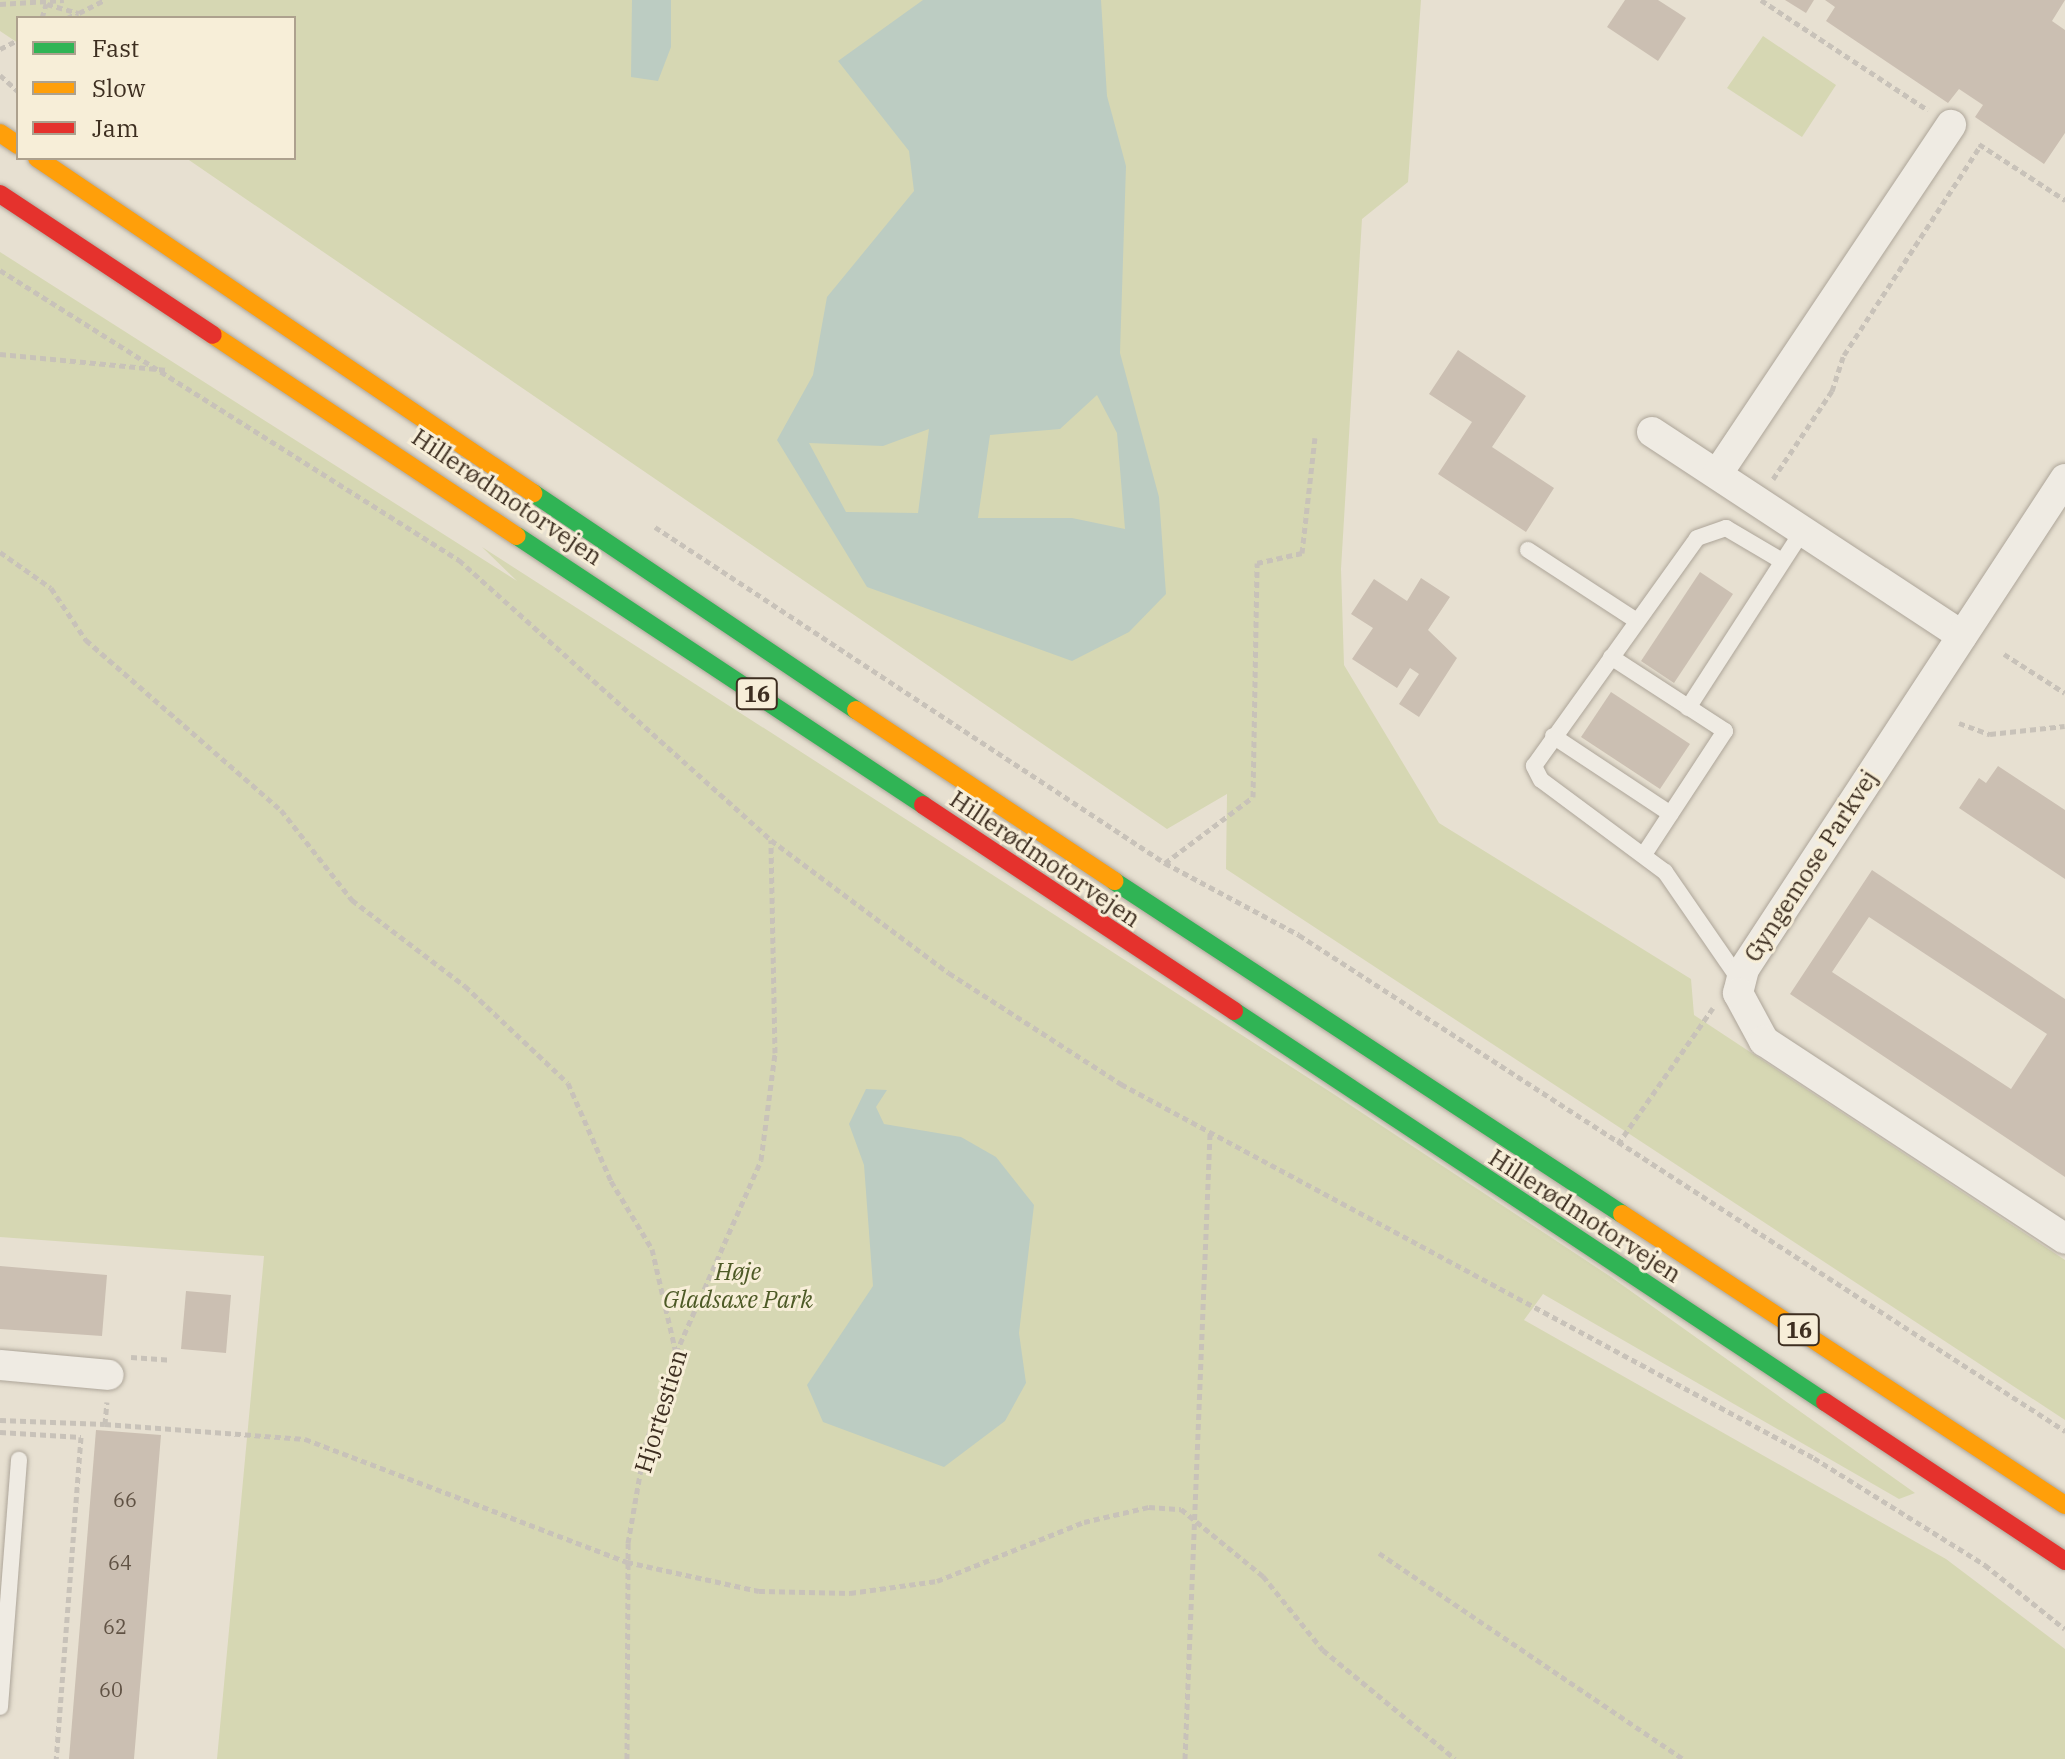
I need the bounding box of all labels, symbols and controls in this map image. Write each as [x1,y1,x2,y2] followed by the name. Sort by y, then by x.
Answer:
[16,16,296,160] legend
[92,32,139,64] text: Fast
[92,72,145,104] text: Slow
[92,112,139,144] text: Jam
[406,423,608,571] street label: Hillerødmotorvejen
[735,676,779,712] road number: 16
[1738,765,1884,967] street label: Gyngemose Parkvej
[944,785,1146,933] street label: Hillerødmotorvejen
[1483,1143,1687,1289] street label: Hillerødmotorvejen
[663,1258,813,1314] park label: Høje Gladsaxe Park
[1777,1312,1821,1348] road number: 16
[629,1346,693,1476] street label: Hjortestien
[113,1487,137,1511] house number: 66
[108,1550,132,1574] house number: 64
[103,1614,127,1638] house number: 62
[99,1677,123,1701] house number: 60

